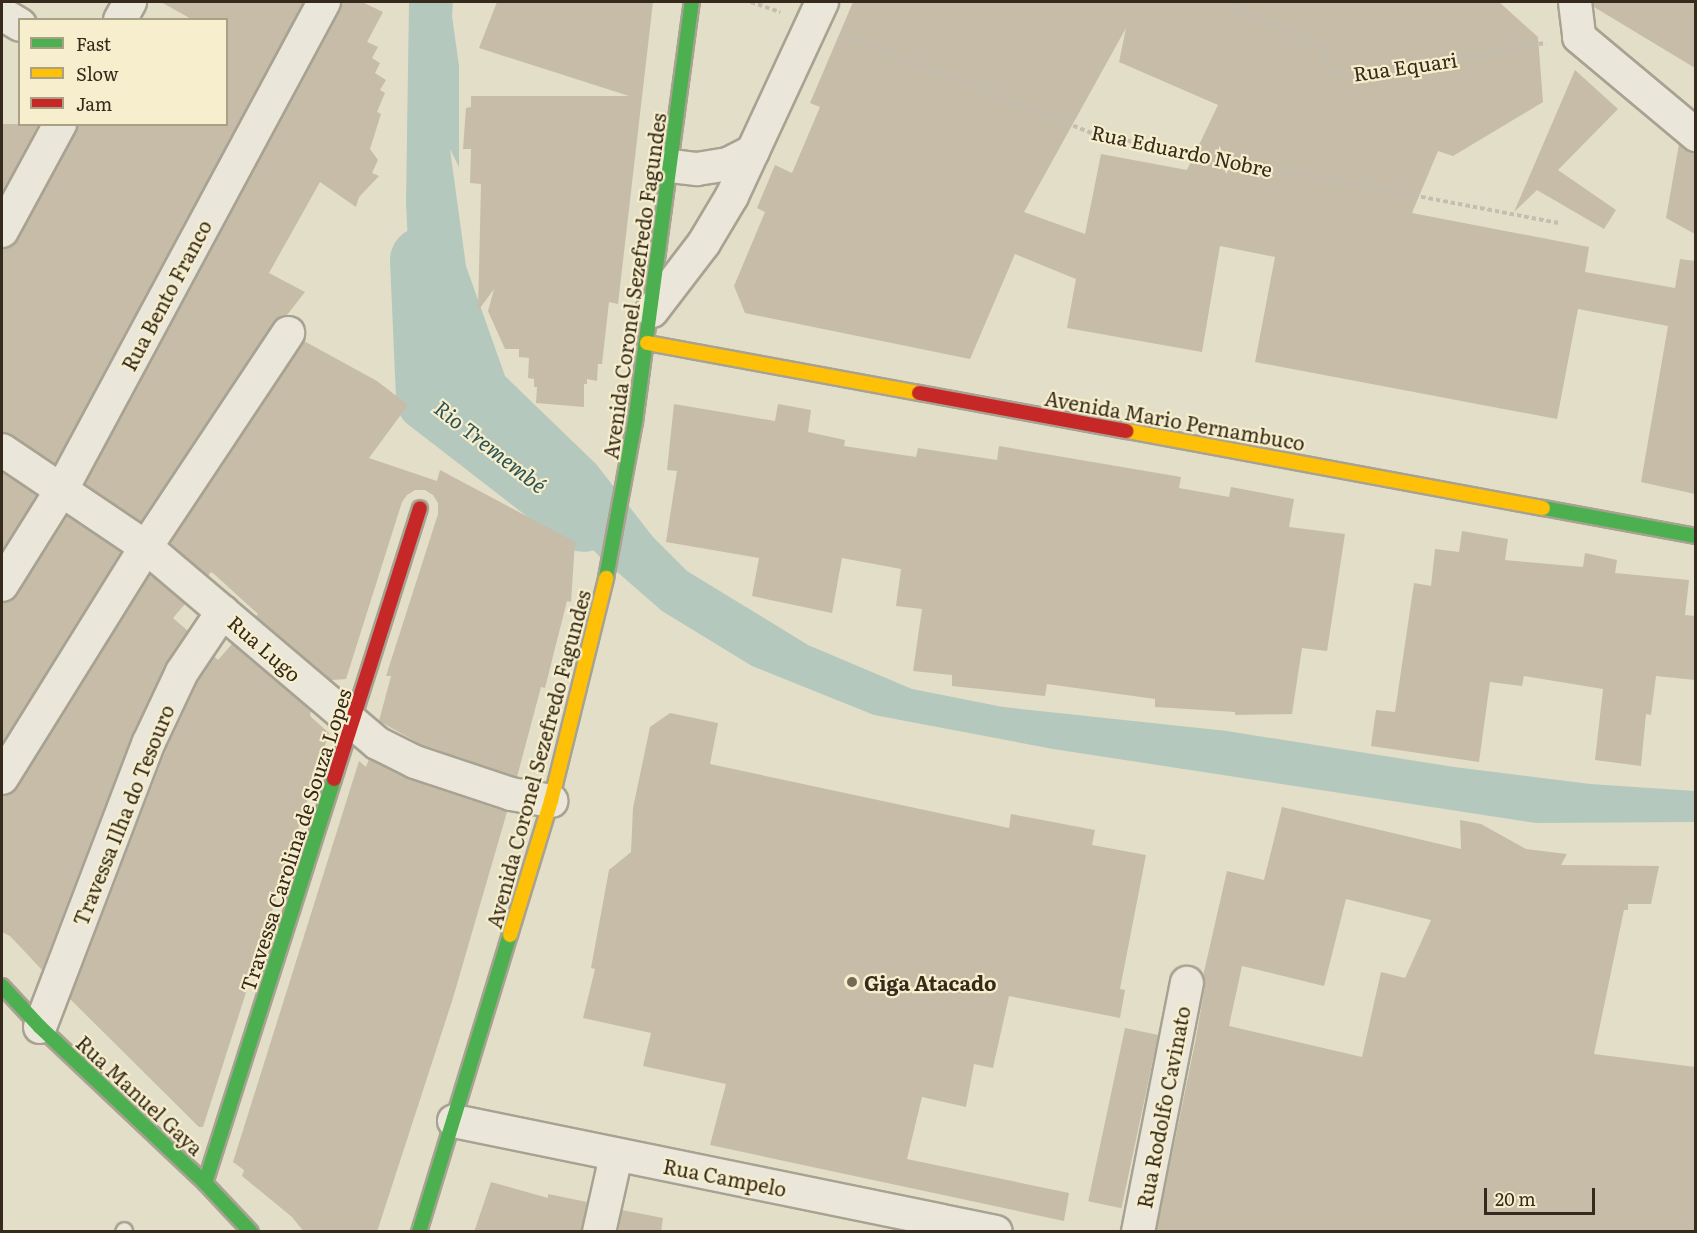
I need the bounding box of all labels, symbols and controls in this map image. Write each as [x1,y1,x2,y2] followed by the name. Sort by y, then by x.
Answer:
[18,18,228,126] legend
[76,30,111,57] text: Fast
[1351,47,1459,85] street label: Rua Equari
[76,60,118,87] text: Slow
[76,90,112,117] text: Jam
[598,111,670,461] street label: Avenida Coronel Sezefredo Fagundes
[1089,119,1275,181] street label: Rua Eduardo Nobre
[116,215,216,375] street label: Rua Bento Franco
[1043,385,1307,455] street label: Avenida Mario Pernambuco
[430,394,552,498] water label: Rio Tremembé
[481,587,595,931] street label: Avenida Coronel Sezefredo Fagundes
[224,610,306,686] street label: Rua Lugo
[235,685,355,995] street label: Travessa Carolina de Souza Lopes
[68,701,178,929] street label: Travessa Ilha do Tesouro
[864,970,996,994] place label: Giga Atacado
[845,975,859,989] marker: Giga Atacado
[1132,1004,1194,1210] street label: Rua Rodolfo Cavinato
[72,1030,208,1160] street label: Rua Manuel Gaya
[661,1153,789,1201] street label: Rua Campelo
[1487,1176,1598,1214] scale bar
[1495,1185,1536,1212] text: 20 m

